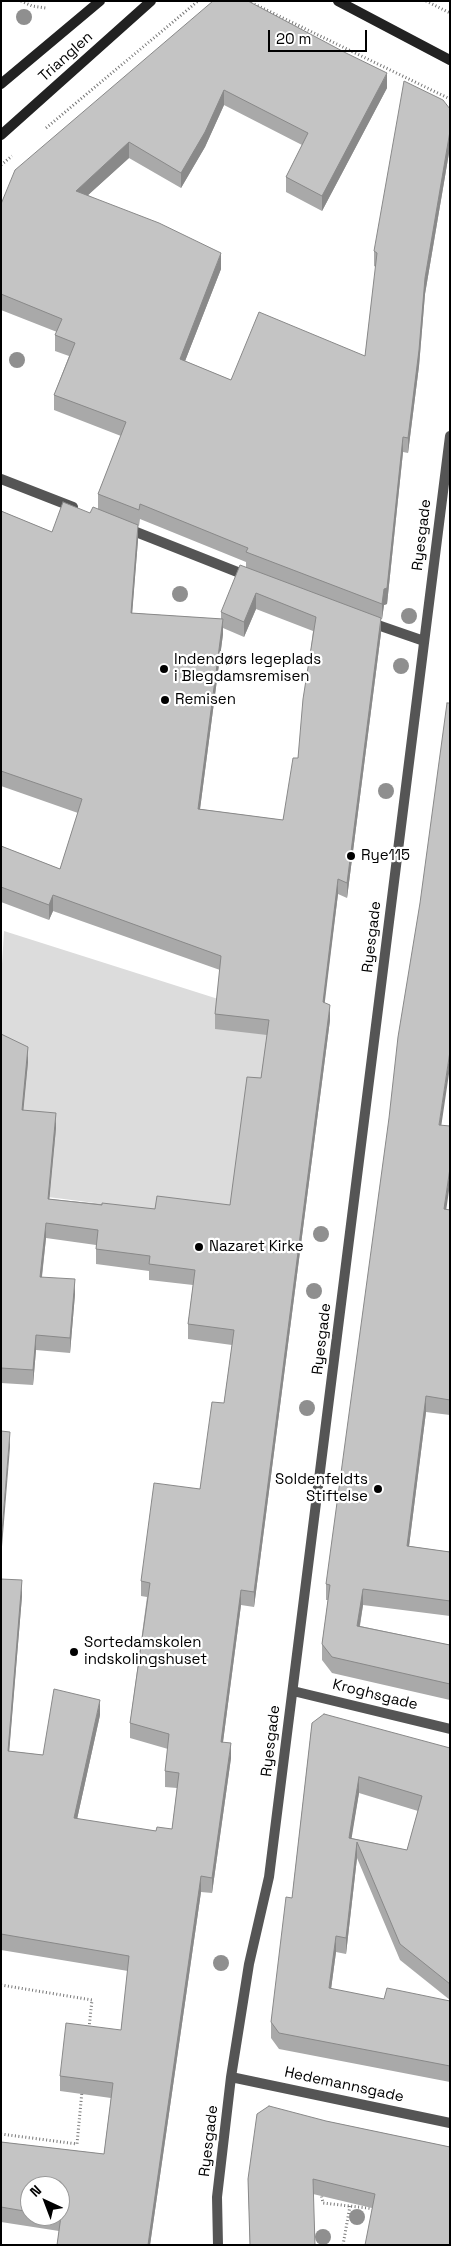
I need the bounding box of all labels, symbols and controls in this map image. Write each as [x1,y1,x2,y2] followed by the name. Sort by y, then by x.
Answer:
[271,20,370,52] scale bar
[35,28,97,86] street label: Trianglen
[276,29,311,48] text: 20 m
[409,498,435,572] street label: Ryesgade
[174,651,321,686] place label: Indendørs legeplads i Blegdamsremisen
[158,663,170,675] marker: Indendørs legeplads i Blegdamsremisen
[175,691,236,709] place label: Remisen
[159,694,171,706] marker: Remisen
[361,847,410,865] place label: Rye115
[345,850,357,862] marker: Rye115
[359,900,385,974] street label: Ryesgade
[209,1238,304,1256] place label: Nazaret Kirke
[193,1241,205,1253] marker: Nazaret Kirke
[309,1302,335,1376] street label: Ryesgade
[275,1471,368,1506] place label: Soldenfeldts Stiftelse
[372,1483,384,1495] marker: Soldenfeldts Stiftelse
[84,1634,207,1669] place label: Sortedamskolen indskolingshuset
[68,1646,80,1658] marker: Sortedamskolen indskolingshuset
[331,1676,419,1714] street label: Kroghsgade
[258,1704,284,1778] street label: Ryesgade
[283,2064,405,2106] street label: Hedemannsgade
[196,2104,222,2178] street label: Ryesgade
[20,2176,70,2226] north arrow
[26,2181,45,2201] text: N

